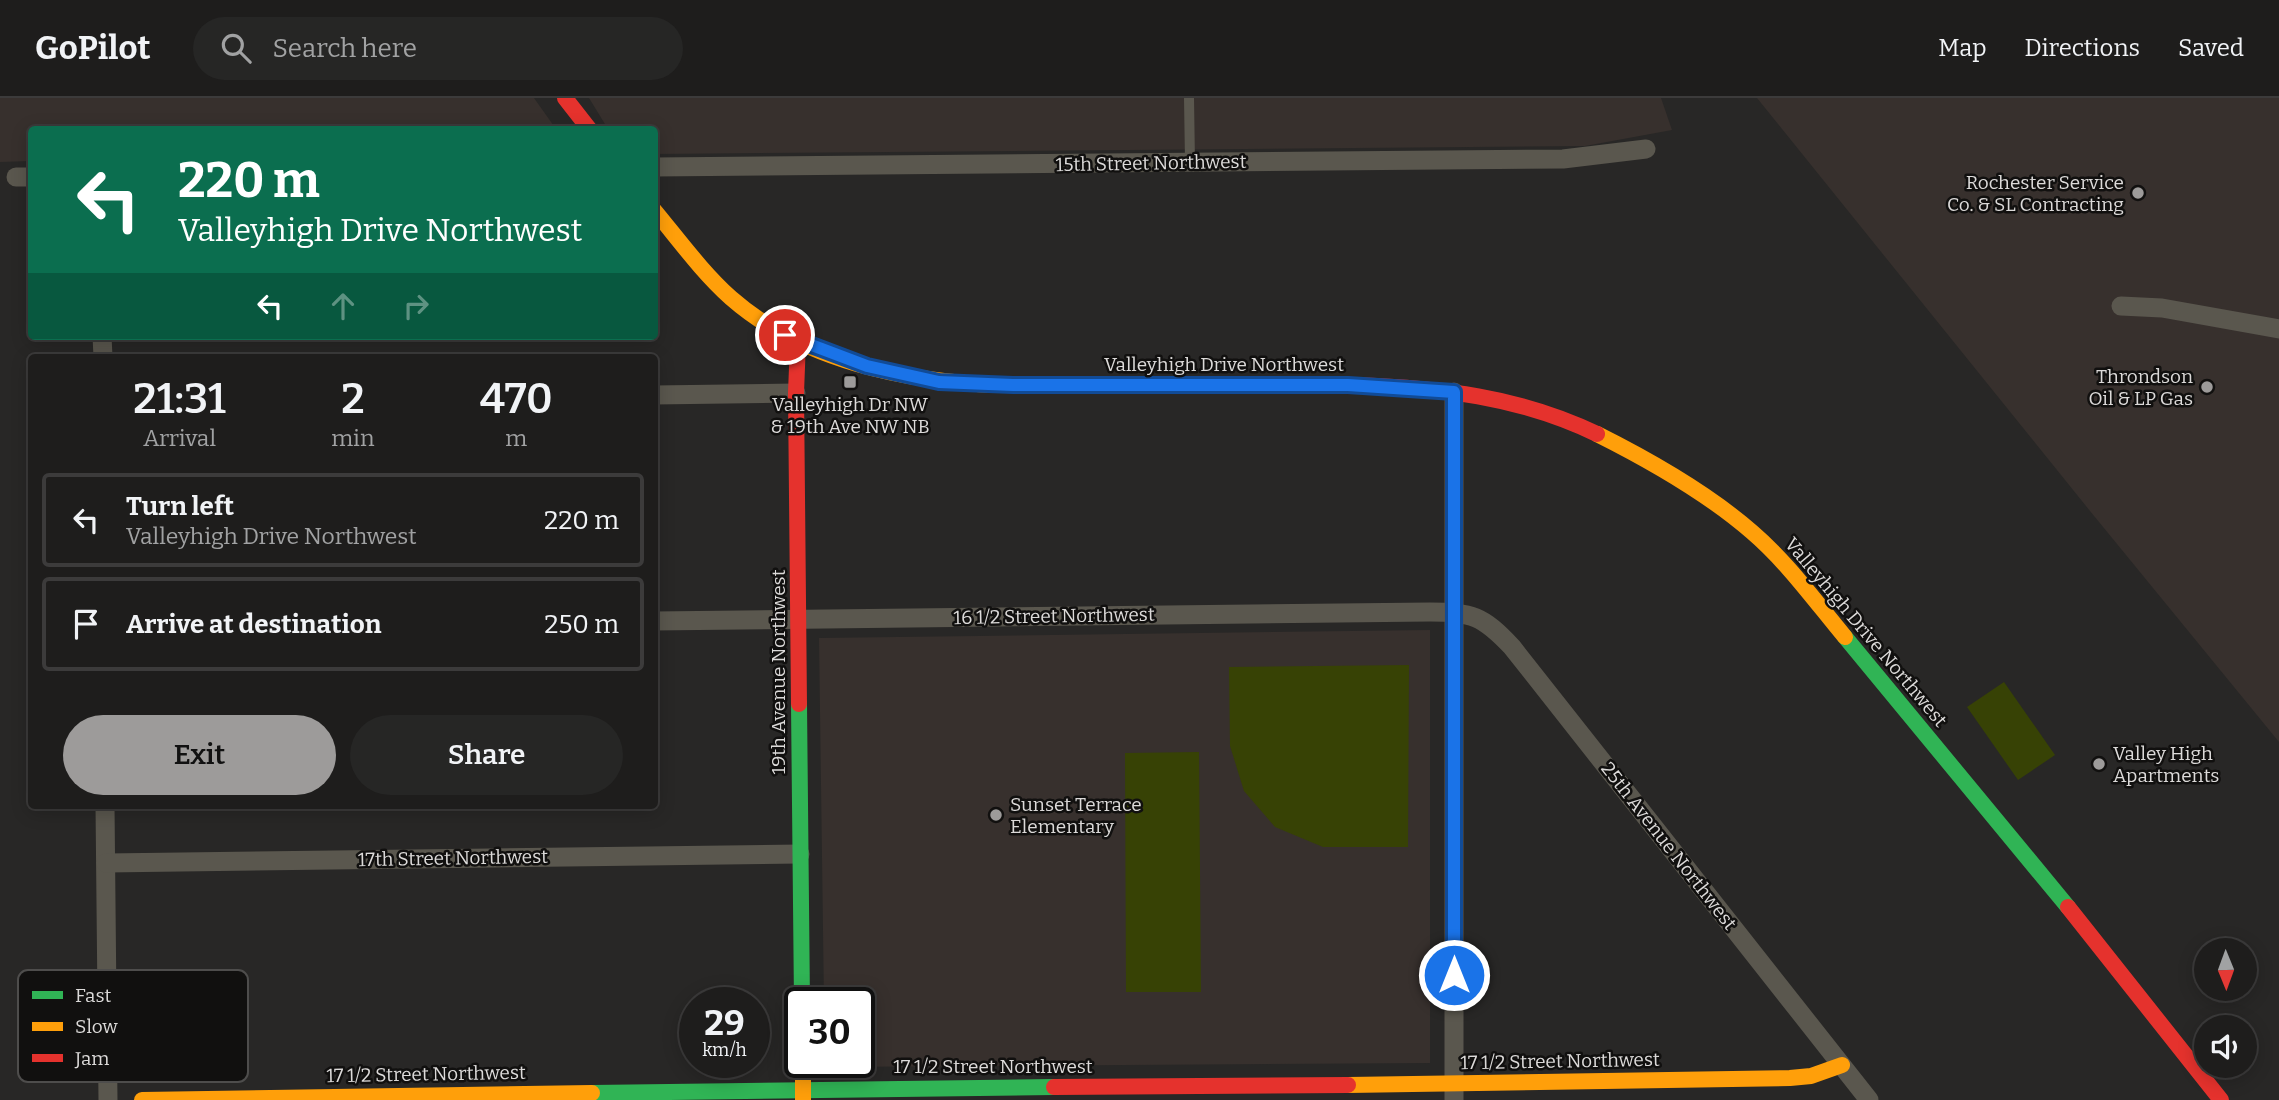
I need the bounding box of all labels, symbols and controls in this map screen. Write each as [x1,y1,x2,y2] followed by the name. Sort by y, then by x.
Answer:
[193,17,683,80] search box
[35,28,151,68] text: GoPilot
[217,29,255,67] icon: search
[273,33,417,64] text: Search here
[1938,34,1987,62] text: Map
[2025,34,2140,62] text: Directions
[2178,34,2244,62] text: Saved
[1055,150,1247,176] street label: 15th Street Northwest
[178,151,320,210] text: 220 m
[63,154,154,245] icon: left
[1947,171,2124,216] place label: Rochester Service Co. & SL Contracting
[2130,185,2146,201] marker: Rochester Service Co. & SL Contracting
[178,211,582,249] text: Valleyhigh Drive Northwest
[251,287,289,325] icon: left
[324,287,362,325] icon: ahead
[397,287,435,325] icon: right
[755,305,815,365] pin
[766,316,804,354] icon: arrive
[1104,353,1344,376] street label: Valleyhigh Drive Northwest
[2088,365,2193,410] place label: Throndson Oil & LP Gas
[133,374,226,424] text: 21:31
[341,374,365,424] text: 2
[480,374,553,424] text: 470
[842,374,858,390] marker: Valleyhigh Dr NW & 19th Ave NW NB
[2199,379,2215,395] marker: Throndson Oil & LP Gas
[770,393,930,438] place label: Valleyhigh Dr NW & 19th Ave NW NB
[143,424,216,452] text: Arrival
[331,424,375,452] text: min
[505,424,527,452] text: m
[126,491,234,522] text: Turn left
[67,501,105,539] icon: left
[544,505,619,536] text: 220 m
[126,522,417,550] text: Valleyhigh Drive Northwest
[1780,533,1952,731] street label: Valleyhigh Drive Northwest
[767,569,790,775] street label: 19th Avenue Northwest
[953,603,1155,629] street label: 16 1/2 Street Northwest
[67,605,105,643] icon: arrive
[126,609,381,640] text: Arrive at destination
[544,609,619,640] text: 250 m
[63,715,336,795] button: Exit
[350,715,623,795] button: Share
[2113,742,2219,787] place label: Valley High Apartments
[2091,756,2107,772] marker: Valley High Apartments
[1596,757,1742,935] street label: 25th Avenue Northwest
[1010,793,1142,838] place label: Sunset Terrace Elementary
[988,807,1004,823] marker: Sunset Terrace Elementary
[358,845,548,871] street label: 17th Street Northwest
[1417,938,1491,1012] position arrow
[2194,938,2258,1001] north arrow
[2194,938,2257,1078] map controls
[18,970,248,1082] legend
[75,984,112,1007] text: Fast
[784,987,875,1078] speed limit sign: 30
[704,1002,745,1044] text: 29
[75,1015,118,1038] text: Slow
[2194,1015,2257,1078] button: sound
[702,1039,747,1061] text: km/h
[74,1047,109,1070] text: Jam
[1460,1048,1660,1074] street label: 17 1/2 Street Northwest
[893,1055,1093,1078] street label: 17 1/2 Street Northwest
[326,1061,526,1087] street label: 17 1/2 Street Northwest

